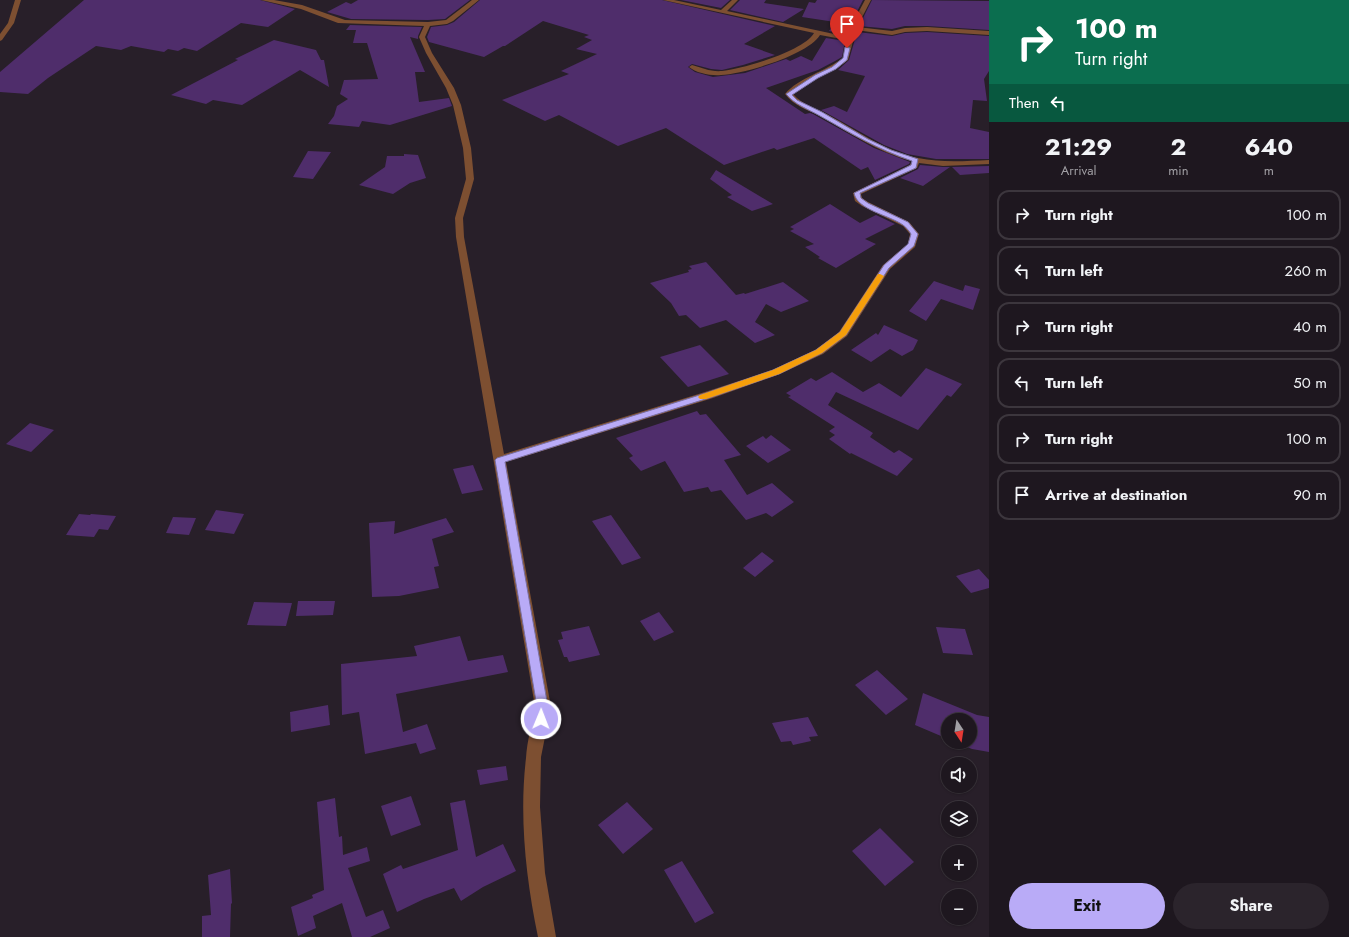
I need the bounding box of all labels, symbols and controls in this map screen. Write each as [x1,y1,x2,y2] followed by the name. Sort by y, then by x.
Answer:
[830,7.0,864,48] pin
[1075,8,1158,49] text: 100 m
[836,13,858,35] icon: arrive
[1009,16,1061,68] icon: right
[1075,46,1147,72] text: Turn right
[1009,92,1039,114] text: Then
[1047,92,1069,114] icon: left
[1045,129,1112,164] text: 21:29
[1171,129,1186,164] text: 2
[1244,129,1293,164] text: 640
[1061,161,1097,180] text: Arrival
[1168,161,1189,180] text: min
[1264,161,1274,180] text: m
[1011,204,1033,226] icon: right
[1045,204,1113,226] text: Turn right
[1286,204,1327,226] text: 100 m
[1011,260,1033,282] icon: left
[1045,260,1103,282] text: Turn left
[1285,260,1327,282] text: 260 m
[1011,316,1033,338] icon: right
[1045,316,1113,338] text: Turn right
[1293,316,1327,338] text: 40 m
[1011,372,1033,394] icon: left
[1045,372,1103,394] text: Turn left
[1293,372,1327,394] text: 50 m
[1011,428,1033,450] icon: right
[1045,428,1113,450] text: Turn right
[1286,428,1327,450] text: 100 m
[1011,484,1033,506] icon: arrive
[1045,484,1187,506] text: Arrive at destination
[1293,484,1327,506] text: 90 m
[520,698,562,740] position arrow
[941,713,977,749] north arrow
[941,713,977,925] map controls
[941,757,977,793] button: sound
[941,801,977,837] button: layers
[941,845,977,881] button: +
[1009,883,1165,929] button: Exit
[1173,883,1329,929] button: Share
[941,889,977,925] button: −

